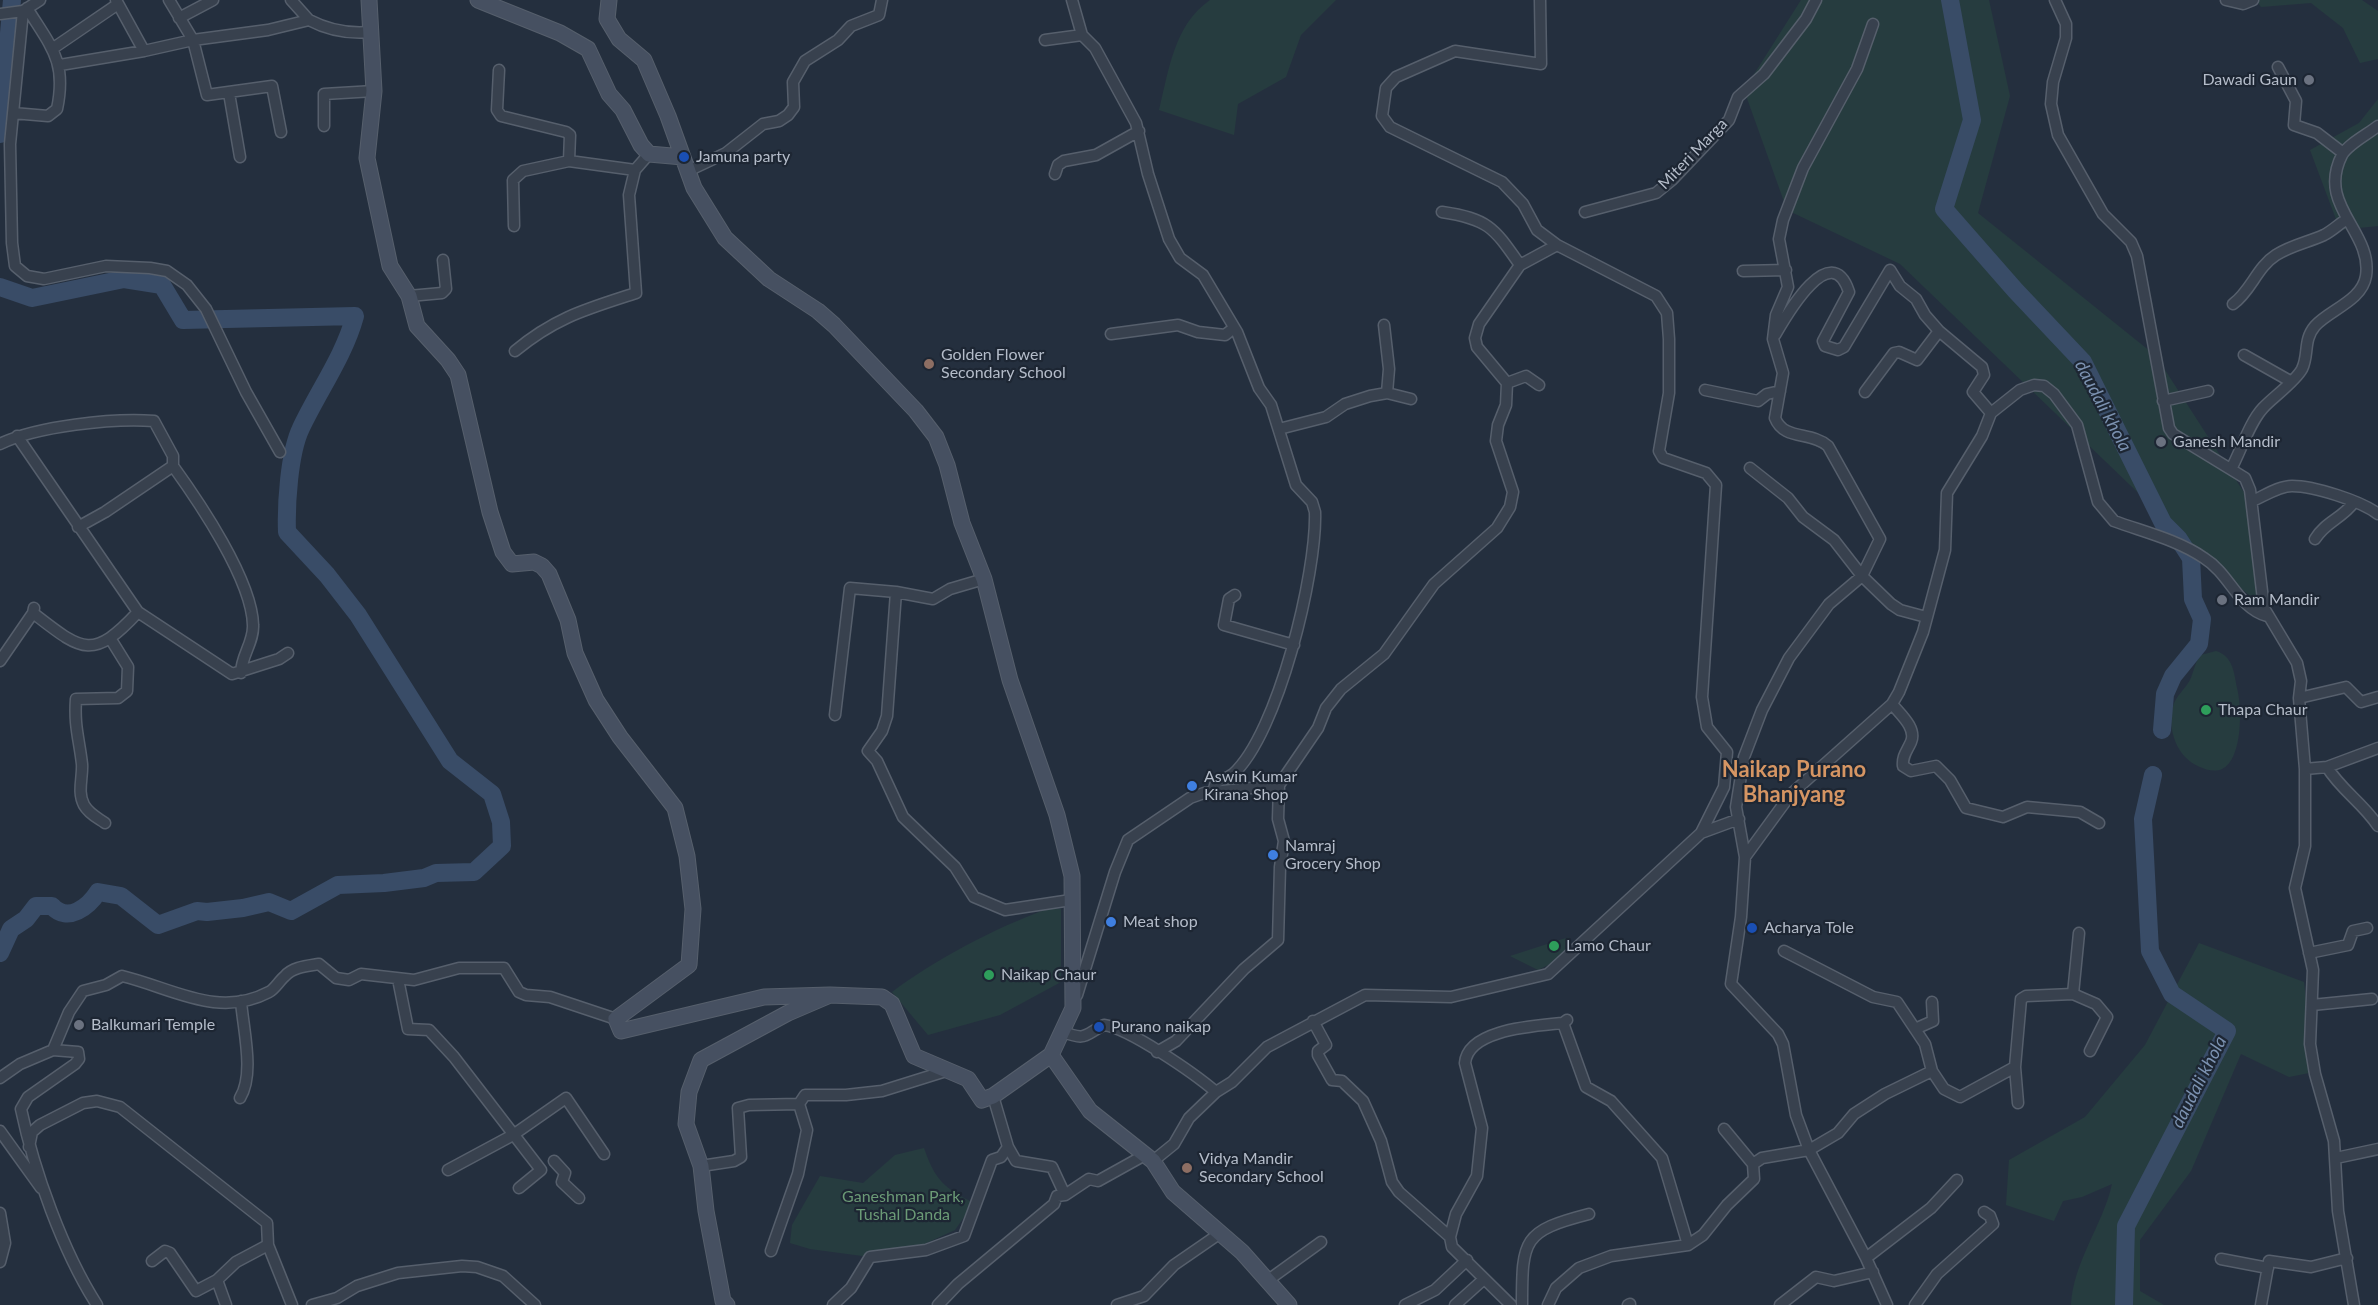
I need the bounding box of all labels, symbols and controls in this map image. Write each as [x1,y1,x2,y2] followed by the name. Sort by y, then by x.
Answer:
[2202,70,2297,90] place label: Dawadi Gaun
[2302,73,2316,87] marker: Dawadi Gaun
[1655,115,1731,193] street label: Miteri Marga
[696,147,790,167] place label: Jamuna party
[677,150,691,164] marker: Jamuna party
[941,345,1066,383] place label: Golden Flower Secondary School
[922,357,936,371] marker: Golden Flower Secondary School
[2070,357,2136,455] water label: daudali khola
[2173,432,2280,452] place label: Ganesh Mandir
[2154,435,2168,449] marker: Ganesh Mandir
[2234,590,2319,610] place label: Ram Mandir
[2215,593,2229,607] marker: Ram Mandir
[2218,700,2308,720] place label: Thapa Chaur
[2199,703,2213,717] marker: Thapa Chaur
[1722,757,1866,808] district label: Naikap Purano Bhanjyang
[1204,767,1297,805] place label: Aswin Kumar Kirana Shop
[1185,779,1199,793] marker: Aswin Kumar Kirana Shop
[1285,836,1381,874] place label: Namraj Grocery Shop
[1266,848,1280,862] marker: Namraj Grocery Shop
[1123,912,1198,932] place label: Meat shop
[1104,915,1118,929] marker: Meat shop
[1764,918,1854,938] place label: Acharya Tole
[1745,921,1759,935] marker: Acharya Tole
[1566,936,1651,956] place label: Lamo Chaur
[1547,939,1561,953] marker: Lamo Chaur
[1001,965,1096,985] place label: Naikap Chaur
[982,968,996,982] marker: Naikap Chaur
[91,1015,215,1035] place label: Balkumari Temple
[1111,1017,1211,1037] place label: Purano naikap
[72,1018,86,1032] marker: Balkumari Temple
[1092,1020,1106,1034] marker: Purano naikap
[2167,1033,2231,1131] water label: daudali khola
[1199,1149,1324,1187] place label: Vidya Mandir Secondary School
[1180,1161,1194,1175] marker: Vidya Mandir Secondary School
[842,1187,964,1225] park label: Ganeshman Park, Tushal Danda

